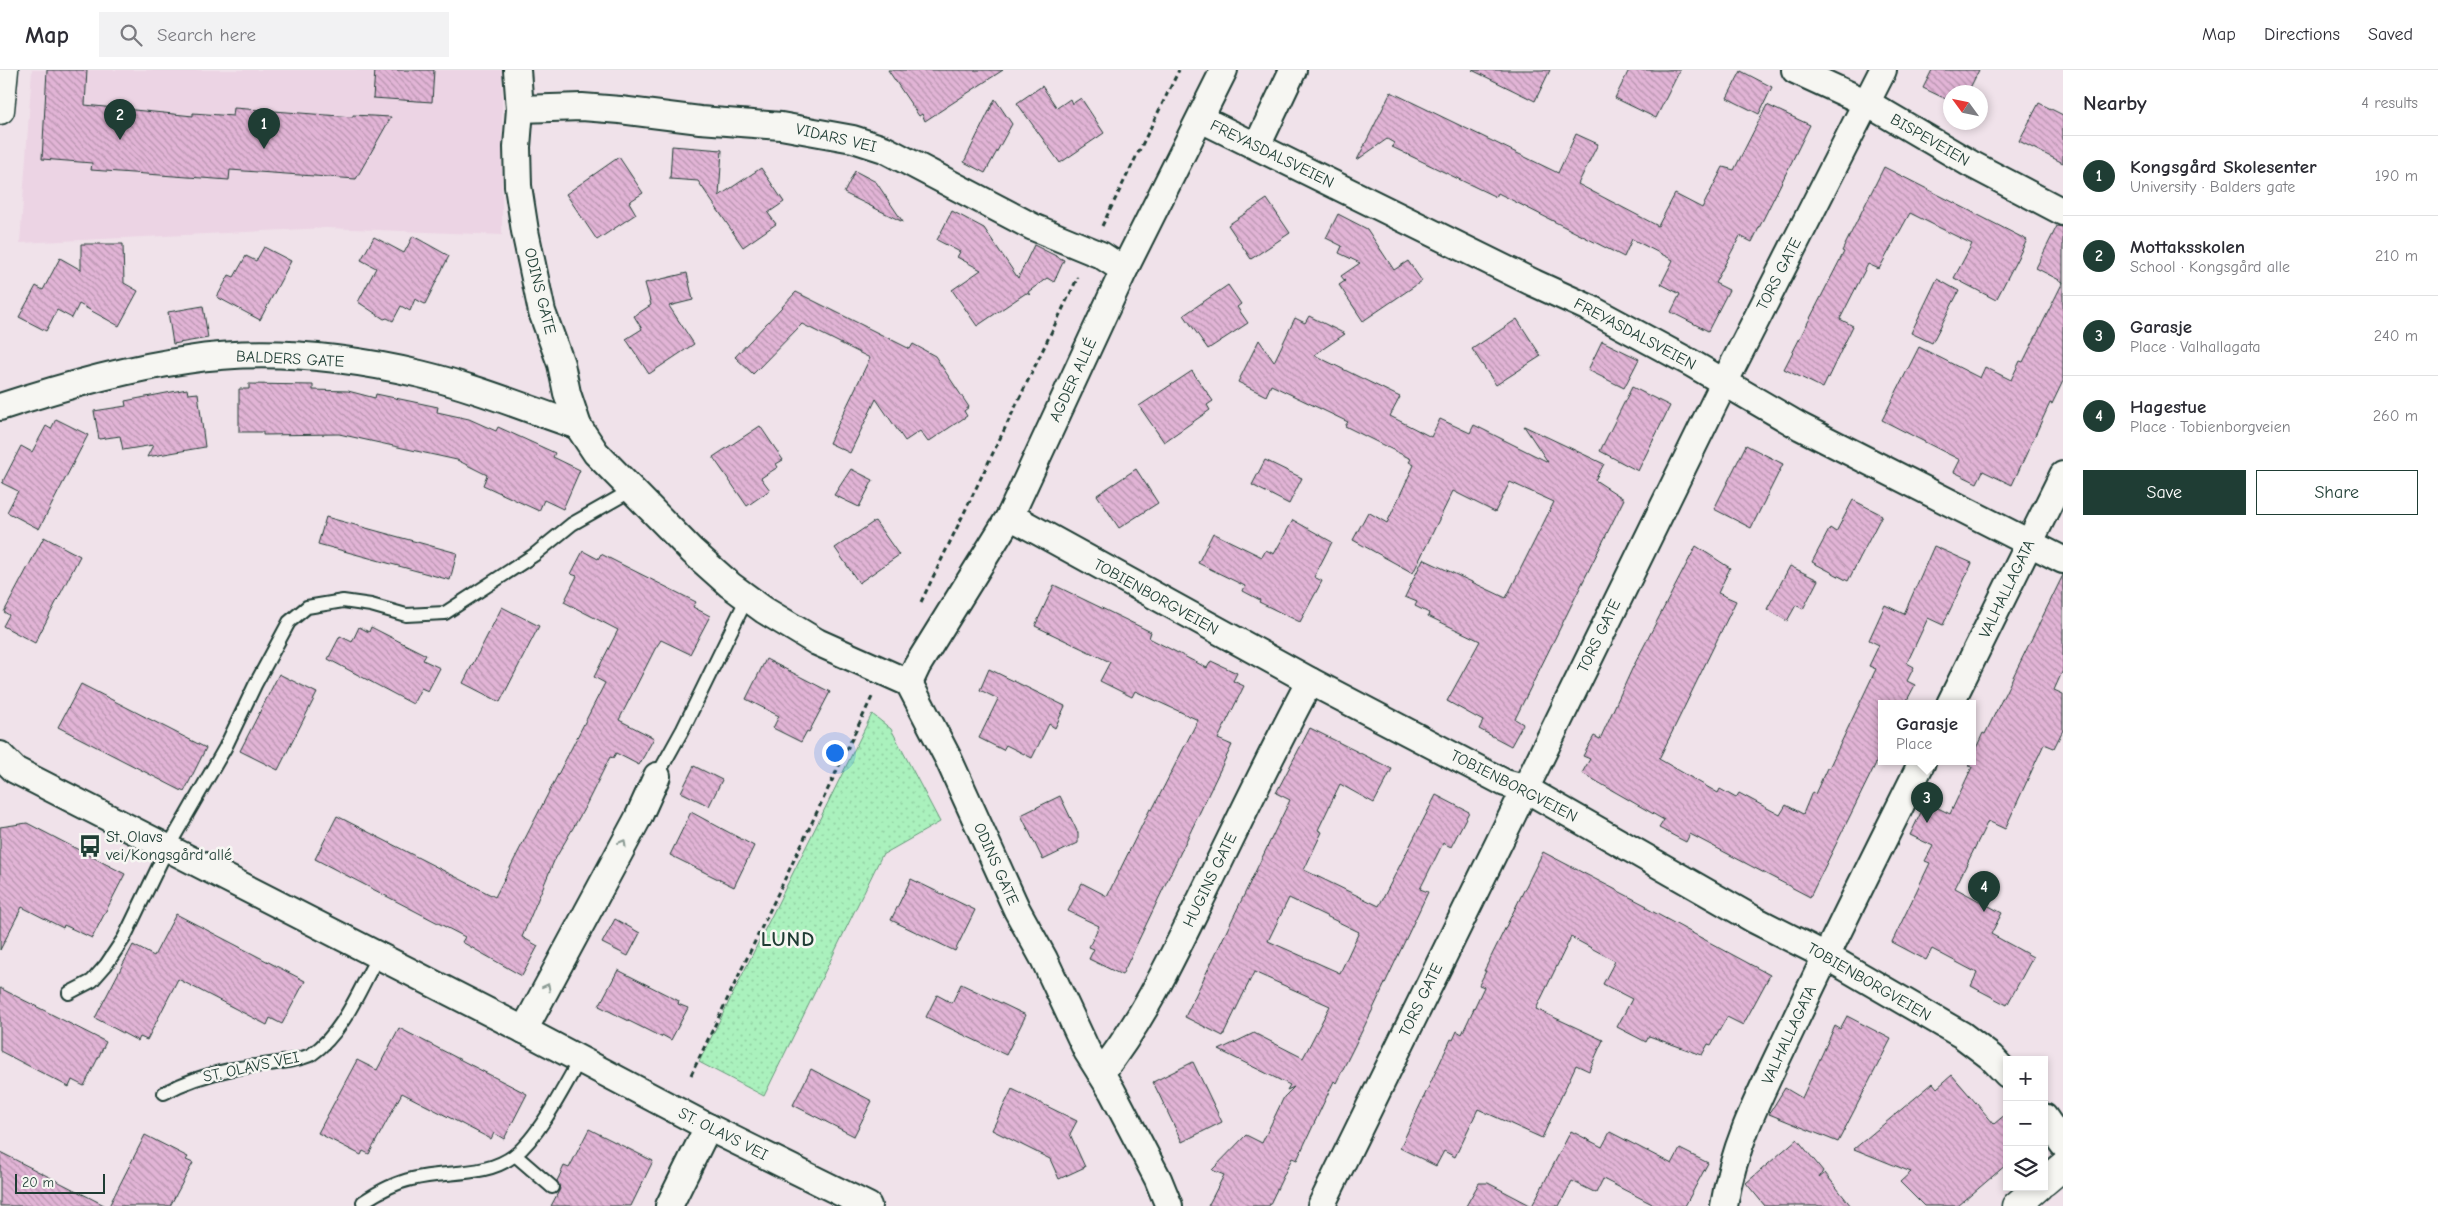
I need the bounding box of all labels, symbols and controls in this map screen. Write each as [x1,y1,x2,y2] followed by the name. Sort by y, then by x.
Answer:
[99,12,449,57] search box
[25,21,69,49] text: Map
[117,21,145,49] icon: search
[157,24,256,46] text: Search here
[2202,24,2236,45] text: Map
[2264,24,2340,45] text: Directions
[2368,24,2413,45] text: Saved
[1943,85,1988,130] north arrow
[2083,91,2147,115] text: Nearby
[2361,94,2418,112] text: 4 results
[104,99,136,140] pin: 2
[248,108,280,149] pin: 1
[1887,110,1973,170] street label: BISPEVEIEN
[1207,116,1337,192] street label: FREYASDALSVEIEN
[794,120,878,156] street label: VIDARS VEI
[2130,156,2317,178] text: Kongsgård Skolesenter
[2096,167,2102,185] text: 1
[2375,167,2418,185] text: 190 m
[2130,178,2295,196] text: University · Balders gate
[1753,234,1805,313] street label: TORS GATE
[2130,236,2245,258] text: Mottaksskolen
[521,246,560,336] street label: ODINS GATE
[2095,247,2103,265] text: 2
[2375,247,2418,265] text: 210 m
[2130,258,2290,276] text: School · Kongsgård alle
[1571,294,1699,374] street label: FREYASDALSVEIEN
[2130,316,2192,338] text: Garasje
[2095,327,2103,345] text: 3
[2374,327,2418,345] text: 240 m
[1045,335,1100,425] street label: AGDER ALLÉ
[2130,338,2261,356] text: Place · Valhallagata
[236,347,345,371] street label: BALDERS GATE
[2130,396,2206,418] text: Hagestue
[2095,407,2103,425] text: 4
[2373,407,2418,425] text: 260 m
[2130,418,2291,436] text: Place · Tobienborgveien
[2083,470,2246,515] button: Save
[2256,470,2418,515] button: Share
[1975,537,2039,641] street label: VALHALLAGATA
[1090,555,1222,639] street label: TOBIENBORGVEIEN
[1574,596,1625,675] street label: TORS GATE
[1878,700,1976,765] popup
[1896,713,1958,735] text: Garasje
[1896,735,1932,753] text: Place
[822,740,848,766] your location
[1448,746,1580,826] street label: TOBIENBORGVEIEN
[1911,782,1943,823] pin: 3
[970,820,1022,908] street label: ODINS GATE
[105,828,232,864] place label: St. Olavs vei/Kongsgård allé
[1179,830,1241,930] street label: HUGINS GATE
[77,833,103,859] bus stop icon: St. Olavs vei/Kongsgård allé
[617,840,627,849] one-way arrow
[1968,871,2000,912] pin: 4
[761,927,815,951] district label: LUND
[1804,939,1934,1025] street label: TOBIENBORGVEIEN
[1396,960,1447,1039] street label: TORS GATE
[541,983,551,992] one-way arrow
[1758,983,1820,1087] street label: VALHALLAGATA
[201,1048,301,1086] street label: ST. OLAVS VEI
[2003,1056,2048,1191] map controls
[2003,1056,2048,1101] button: +
[2003,1101,2048,1146] button: −
[675,1104,771,1164] street label: ST. OLAVS VEI
[2003,1146,2048,1191] button: layers
[15,1171,105,1194] scale bar
[22,1174,54,1191] text: 20 m

